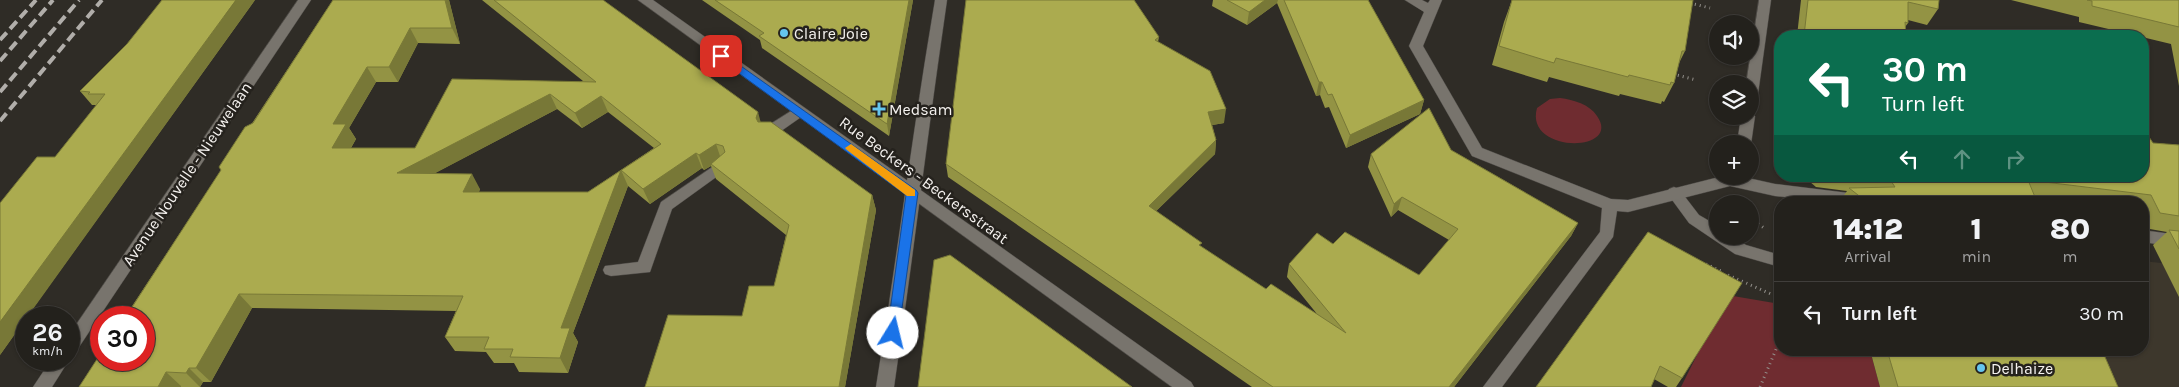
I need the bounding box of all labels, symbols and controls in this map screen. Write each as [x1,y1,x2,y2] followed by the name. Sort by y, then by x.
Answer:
[1709,15,1759,245] map controls
[1709,15,1759,65] button: sound
[794,24,868,43] place label: Claire Joie
[778,27,790,39] marker: Claire Joie
[700,35,742,77] pin
[707,42,735,70] icon: arrive
[1882,49,1968,90] text: 30 m
[1799,50,1864,115] icon: left
[1709,75,1759,125] button: layers
[118,78,256,270] street label: Avenue Nouvelle - Nieuwelaan
[1882,91,1965,117] text: Turn left
[889,100,952,119] place label: Medsam
[873,103,885,115] marker: Medsam
[836,112,1012,248] street label: Rue Beckers - Beckersstraat
[1709,135,1759,185] button: +
[1895,145,1923,173] icon: left
[1948,145,1976,173] icon: ahead
[2001,145,2029,173] icon: right
[1709,195,1759,245] button: −
[1833,211,1903,247] text: 14:12
[1971,211,1982,247] text: 1
[2050,211,2090,247] text: 80
[1844,247,1891,266] text: Arrival
[1962,247,1991,266] text: min
[2063,247,2077,266] text: m
[1799,300,1827,328] icon: left
[1842,303,1917,325] text: Turn left
[2079,303,2124,325] text: 30 m
[90,306,155,371] speed limit sign: 30
[866,306,918,358] position arrow
[32,318,63,347] text: 26
[32,344,63,358] text: km/h
[1991,359,2053,378] place label: Delhaize
[1975,362,1987,374] marker: Delhaize

